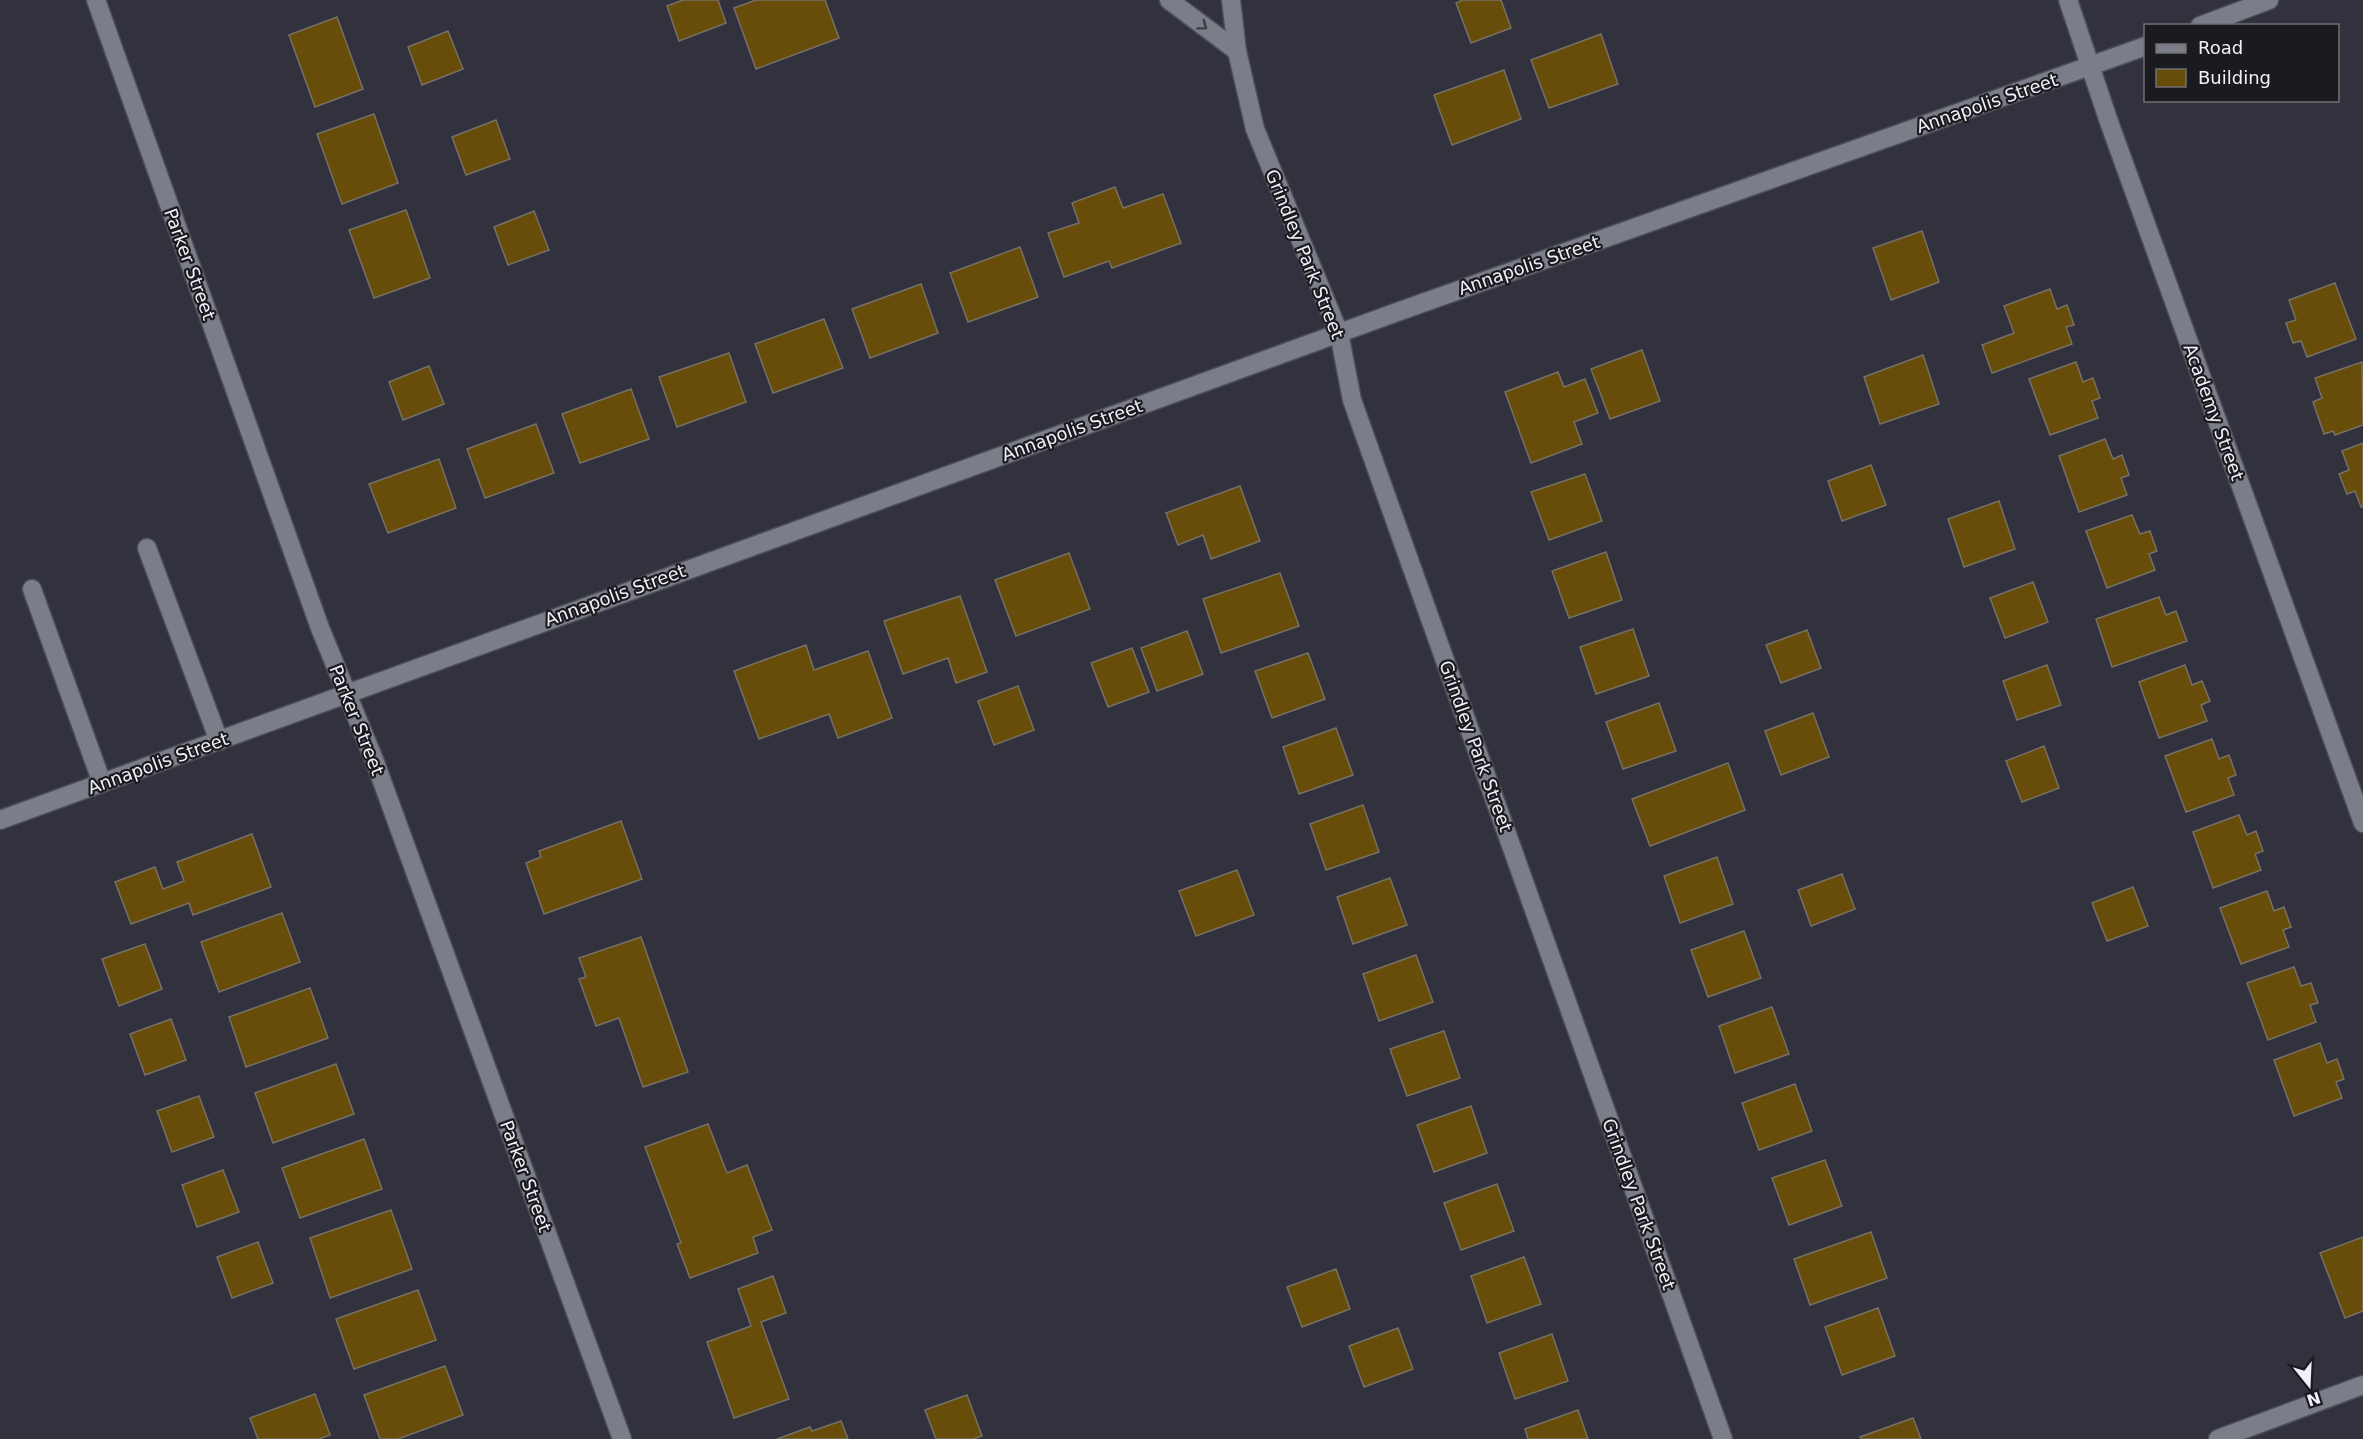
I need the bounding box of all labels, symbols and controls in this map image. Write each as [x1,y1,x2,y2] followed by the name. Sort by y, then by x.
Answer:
[1196,19,1207,30] one-way arrow
[2144,24,2339,102] legend
[2198,37,2243,58] text: Road
[2198,67,2271,88] text: Building
[1913,69,2061,137] street label: Annapolis Street
[1261,166,1349,342] street label: Grindley Park Street
[160,205,220,323] street label: Parker Street
[1455,231,1603,299] street label: Annapolis Street
[2180,341,2248,483] street label: Academy Street
[999,395,1145,465] street label: Annapolis Street
[542,560,688,630] street label: Annapolis Street
[1435,657,1517,835] street label: Grindley Park Street
[325,662,389,778] street label: Parker Street
[85,728,231,798] street label: Annapolis Street
[1598,1115,1680,1293] street label: Grindley Park Street
[496,1117,556,1235] street label: Parker Street
[2279,1355,2339,1415] north arrow
[2304,1388,2323,1410] text: N

